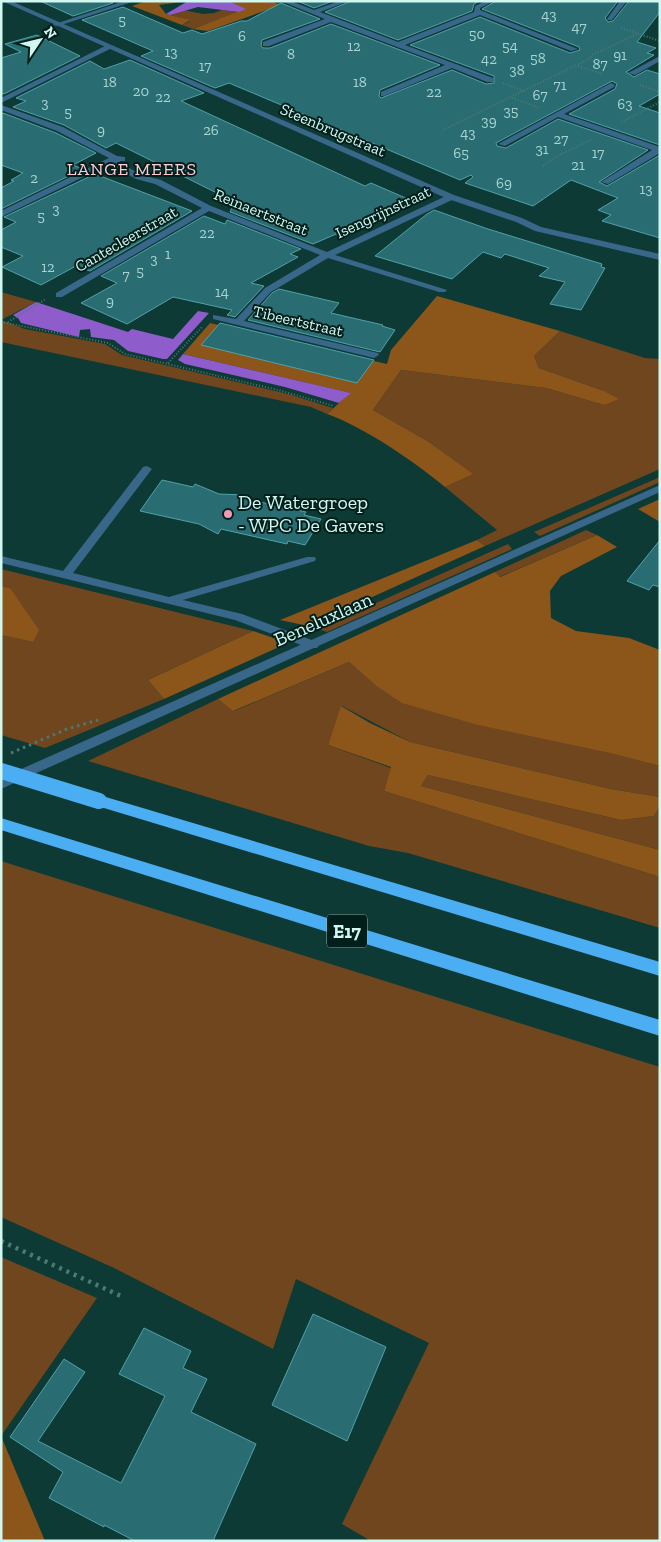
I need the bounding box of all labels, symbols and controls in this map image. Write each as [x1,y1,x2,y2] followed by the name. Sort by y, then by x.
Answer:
[541,6,557,24] house number: 43
[118,11,126,29] house number: 5
[15,15,65,65] north arrow
[572,18,586,36] house number: 47
[40,24,60,42] text: N
[469,25,485,43] house number: 50
[238,27,246,45] house number: 6
[347,37,361,55] house number: 12
[502,37,518,55] house number: 54
[164,43,178,61] house number: 13
[287,45,295,63] house number: 8
[613,46,627,64] house number: 91
[530,49,546,67] house number: 58
[481,50,497,68] house number: 42
[592,55,608,73] house number: 87
[199,57,211,75] house number: 17
[509,61,525,79] house number: 38
[103,73,117,91] house number: 18
[353,73,367,91] house number: 18
[554,76,567,94] house number: 71
[133,82,149,100] house number: 20
[426,83,442,101] house number: 22
[532,86,548,104] house number: 67
[155,88,171,106] house number: 22
[41,94,49,112] house number: 3
[617,95,633,113] house number: 63
[277,99,389,161] street label: Steenbrugstraat
[503,102,519,120] house number: 35
[64,103,72,121] house number: 5
[481,112,497,130] house number: 39
[97,121,105,139] house number: 9
[203,121,219,139] house number: 26
[460,124,476,142] house number: 43
[554,130,568,148] house number: 27
[535,140,549,158] house number: 31
[453,144,469,162] house number: 65
[592,144,604,162] house number: 17
[571,156,585,174] house number: 21
[67,158,197,180] district label: LANGE MEERS
[30,169,38,187] house number: 2
[496,174,512,192] house number: 69
[639,180,653,198] house number: 13
[332,182,434,242] street label: Isengrijnstraat
[211,184,311,240] street label: Reinaertstraat
[52,200,60,218] house number: 3
[71,202,181,276] street label: Cantecleerstraat
[37,207,45,225] house number: 5
[199,224,215,242] house number: 22
[165,245,171,263] house number: 1
[150,250,158,268] house number: 3
[41,258,55,276] house number: 12
[136,262,144,280] house number: 5
[122,266,130,284] house number: 7
[215,283,229,301] house number: 14
[106,292,114,310] house number: 9
[251,301,345,341] street label: Tibeertstraat
[238,490,384,537] place label: De Watergroep - WPC De Gavers
[222,508,234,520] marker: De Watergroep - WPC De Gavers
[270,586,376,651] street label: Beneluxlaan
[327,914,367,948] road number: E17

